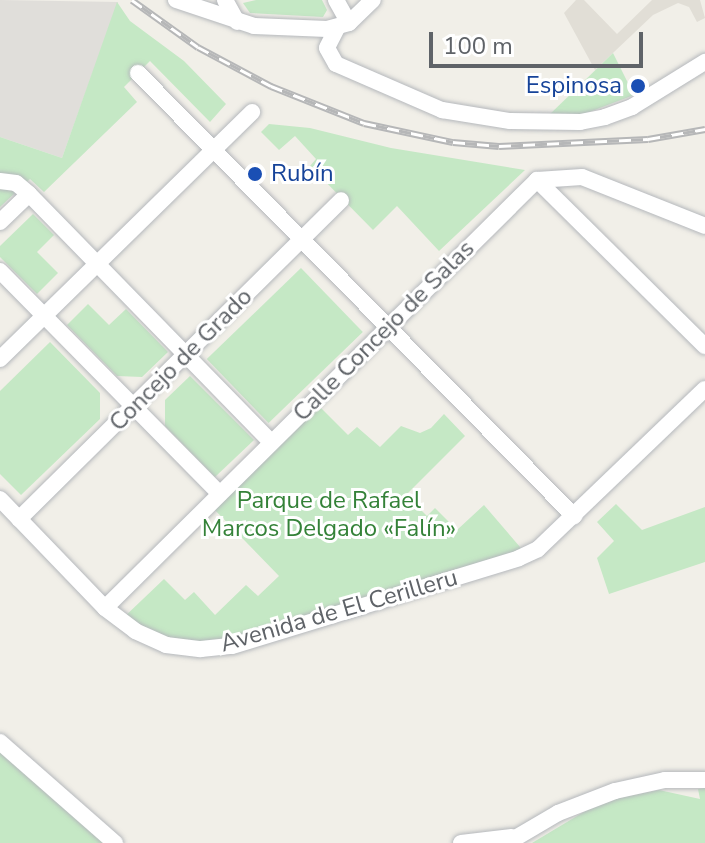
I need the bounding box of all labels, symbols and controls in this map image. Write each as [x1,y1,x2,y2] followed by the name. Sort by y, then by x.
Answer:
[433,16,647,66] scale bar
[443,30,513,62] text: 100 m
[526,72,622,100] place label: Espinosa
[629,77,647,95] marker: Espinosa
[271,160,334,188] place label: Rubín
[246,165,264,183] marker: Rubín
[287,234,481,428] street label: Calle Concejo de Salas
[104,283,258,437] street label: Concejo de Grado
[202,487,456,543] park label: Parque de Rafael Marcos Delgado «Falín»
[217,563,461,659] street label: Avenida de El Cerilleru

